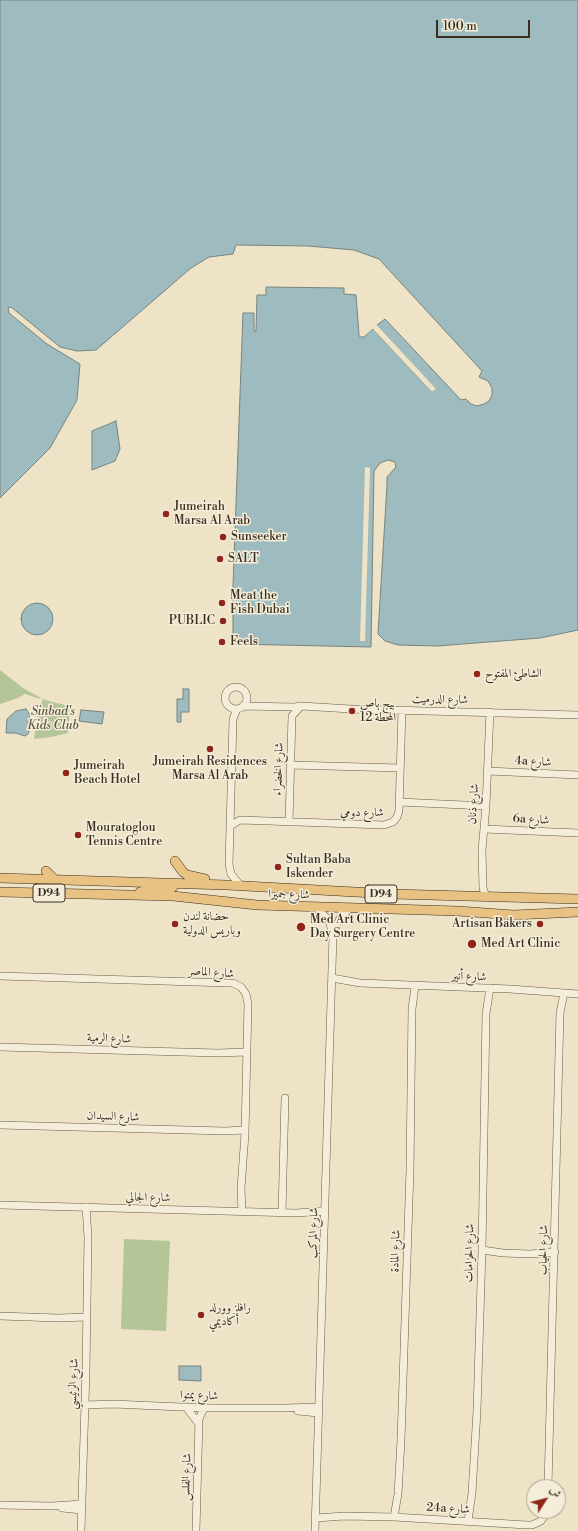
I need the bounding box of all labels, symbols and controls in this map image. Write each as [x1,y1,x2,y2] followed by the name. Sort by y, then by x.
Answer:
[438,12,532,38] scale bar
[443,19,477,34] text: 100 m
[174,500,250,528] place label: Jumeirah Marsa Al Arab
[161,509,171,519] marker: Jumeirah Marsa Al Arab
[231,530,287,544] place label: Sunseeker
[218,532,228,542] marker: Sunseeker
[228,552,259,566] place label: SALT
[215,554,225,564] marker: SALT
[230,589,290,617] place label: Meat the Fish Dubai
[217,598,227,608] marker: Meat the Fish Dubai
[169,614,215,628] place label: PUBLIC
[218,616,228,626] marker: PUBLIC
[230,635,258,649] place label: Feels
[217,637,227,647] marker: Feels
[485,667,542,681] place label: الشاطئ المفتوح
[472,669,482,679] marker: الشاطئ المفتوح
[412,692,468,708] street label: شارع الدرميت
[360,697,396,725] place label: بيج باص المحطة 12
[27,705,79,733] park label: Sinbad's Kids Club
[347,706,357,716] marker: بيج باص المحطة 12
[271,742,287,796] street label: شارع الخضراء
[205,744,215,754] marker: Jumeirah Residences Marsa Al Arab
[514,754,552,770] street label: 4a شارع
[153,755,267,783] place label: Jumeirah Residences Marsa Al Arab
[74,759,140,787] place label: Jumeirah Beach Hotel
[61,768,71,778] marker: Jumeirah Beach Hotel
[465,783,483,825] street label: شارع ذنان
[340,806,384,820] street label: شارع دومي
[512,812,550,828] street label: 6a شارع
[86,821,162,849] place label: Mouratoglou Tennis Centre
[73,830,83,840] marker: Mouratoglou Tennis Centre
[286,853,351,881] place label: Sultan Baba Iskender
[273,862,283,872] marker: Sultan Baba Iskender
[33,884,65,902] road number: D94
[365,885,397,903] road number: D94
[268,887,310,903] street label: شارع جميرا
[183,910,241,938] place label: حضانة لندن وباريس الدولية
[310,913,415,941] place label: Med Art Clinic Day Surgery Centre
[452,917,532,931] place label: Artisan Bakers
[170,919,180,929] marker: حضانة لندن وباريس الدولية
[535,919,545,929] marker: Artisan Bakers
[295,921,307,933] marker: Med Art Clinic Day Surgery Centre
[481,937,560,951] place label: Med Art Clinic
[466,938,478,950] marker: Med Art Clinic
[188,964,234,982] street label: شارع الماصر
[451,969,487,985] street label: شارع أنير
[87,1031,131,1047] street label: شارع الرمية
[86,1109,140,1125] street label: شارع السيدان
[125,1190,171,1206] street label: شارع الجالي
[306,1207,322,1259] street label: شارع المركب
[462,1224,478,1282] street label: شارع الحزامات
[536,1225,552,1275] street label: شارع الحياب
[388,1229,404,1273] street label: شارع المادة
[209,1301,251,1329] place label: رافلز وورلد أكاديمي
[196,1310,206,1320] marker: رافلز وورلد أكاديمي
[66,1358,82,1410] street label: شارع الرئيسي
[180,1388,218,1404] street label: شارع يمتوا
[179,1453,195,1501] street label: شارع الفلس
[526,1479,566,1519] north arrow
[546,1484,564,1501] text: ش
[426,1501,470,1517] street label: 24a شارع

